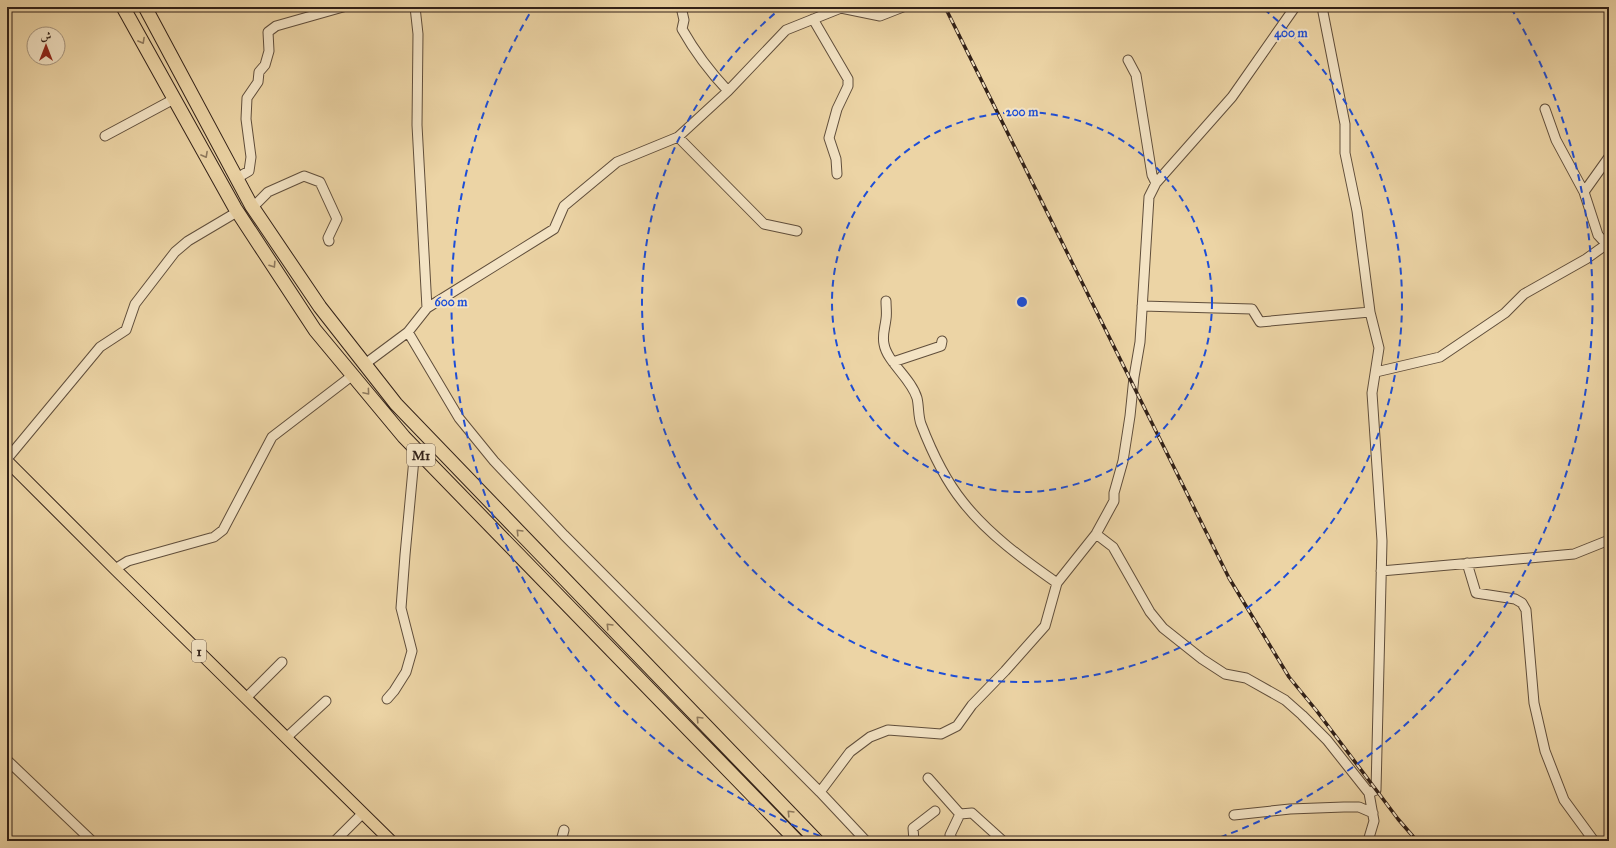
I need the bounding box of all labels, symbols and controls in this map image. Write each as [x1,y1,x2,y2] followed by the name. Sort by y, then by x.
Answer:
[26,26,66,66] north arrow
[1274,26,1309,41] text: 400 m
[41,30,52,43] text: ش
[137,37,144,44] one-way arrow
[1006,105,1039,119] text: 200 m
[201,150,208,158] one-way arrow
[268,261,275,268] one-way arrow
[435,295,468,309] text: 600 m
[1015,295,1029,309] centre of rings
[362,388,369,395] one-way arrow
[407,444,435,466] road number: M1
[516,529,524,537] one-way arrow
[606,623,614,631] one-way arrow
[192,640,206,662] road number: 1
[697,716,704,724] one-way arrow
[787,810,794,818] one-way arrow

